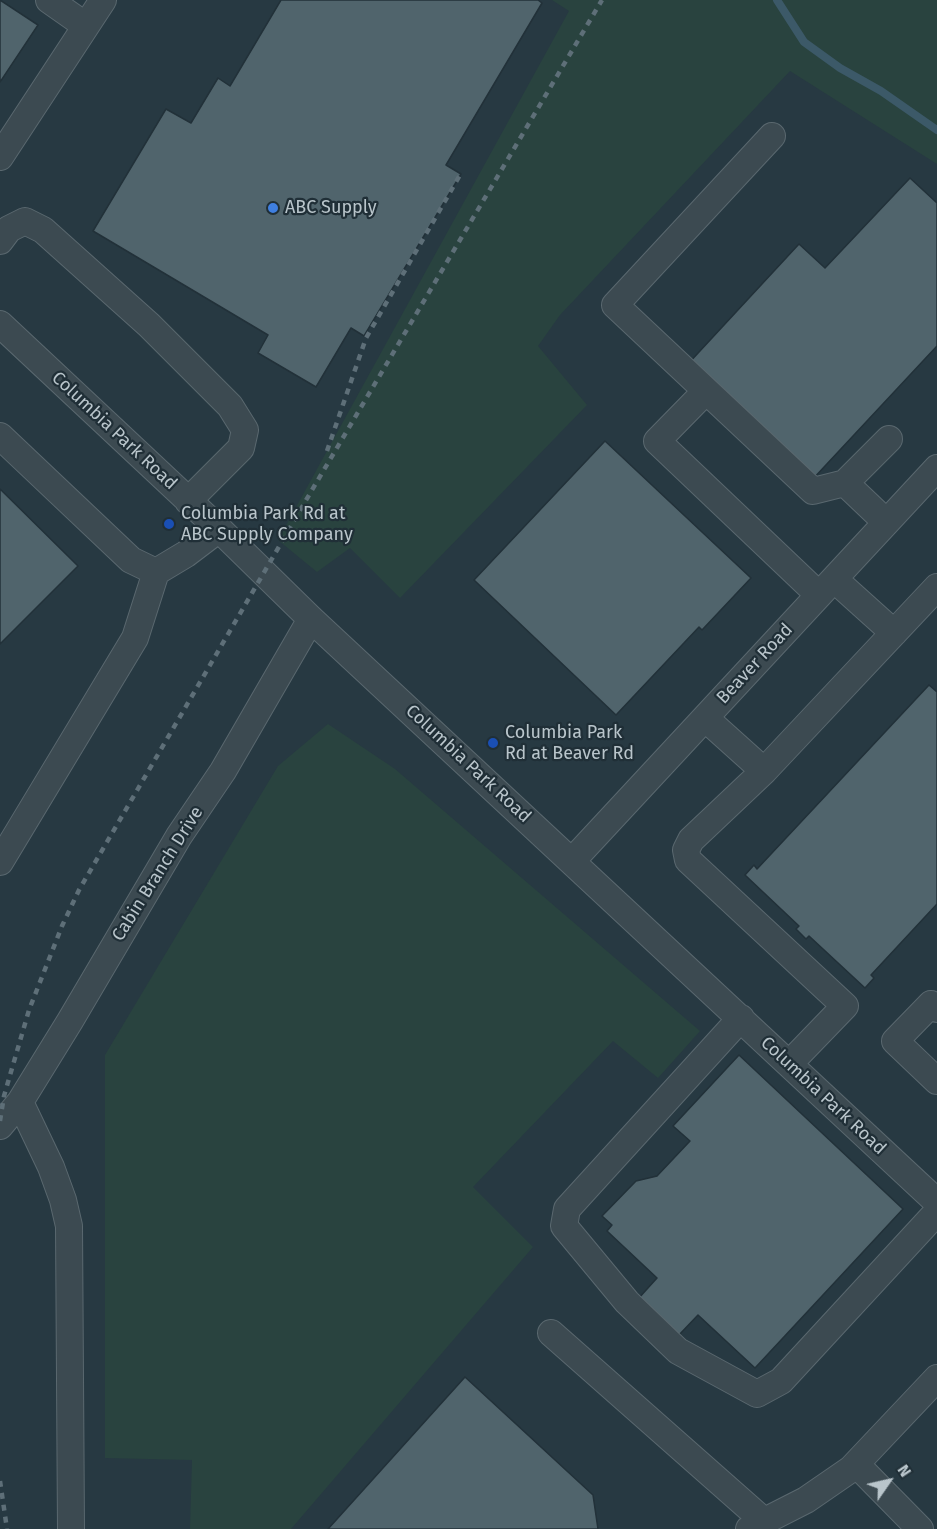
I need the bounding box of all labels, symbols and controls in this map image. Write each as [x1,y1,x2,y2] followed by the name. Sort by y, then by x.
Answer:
[285,197,377,219] place label: ABC Supply
[266,201,280,215] marker: ABC Supply
[47,367,181,495] street label: Columbia Park Road
[181,503,353,546] place label: Columbia Park Rd at ABC Supply Company
[162,517,176,531] marker: Columbia Park Rd at ABC Supply Company
[712,619,798,709] street label: Beaver Road
[401,700,535,828] street label: Columbia Park Road
[505,722,634,764] place label: Columbia Park Rd at Beaver Rd
[486,736,500,750] marker: Columbia Park Rd at Beaver Rd
[108,803,208,945] street label: Cabin Branch Drive
[756,1032,890,1160] street label: Columbia Park Road
[859,1451,919,1511] north arrow
[893,1461,915,1480] text: N

